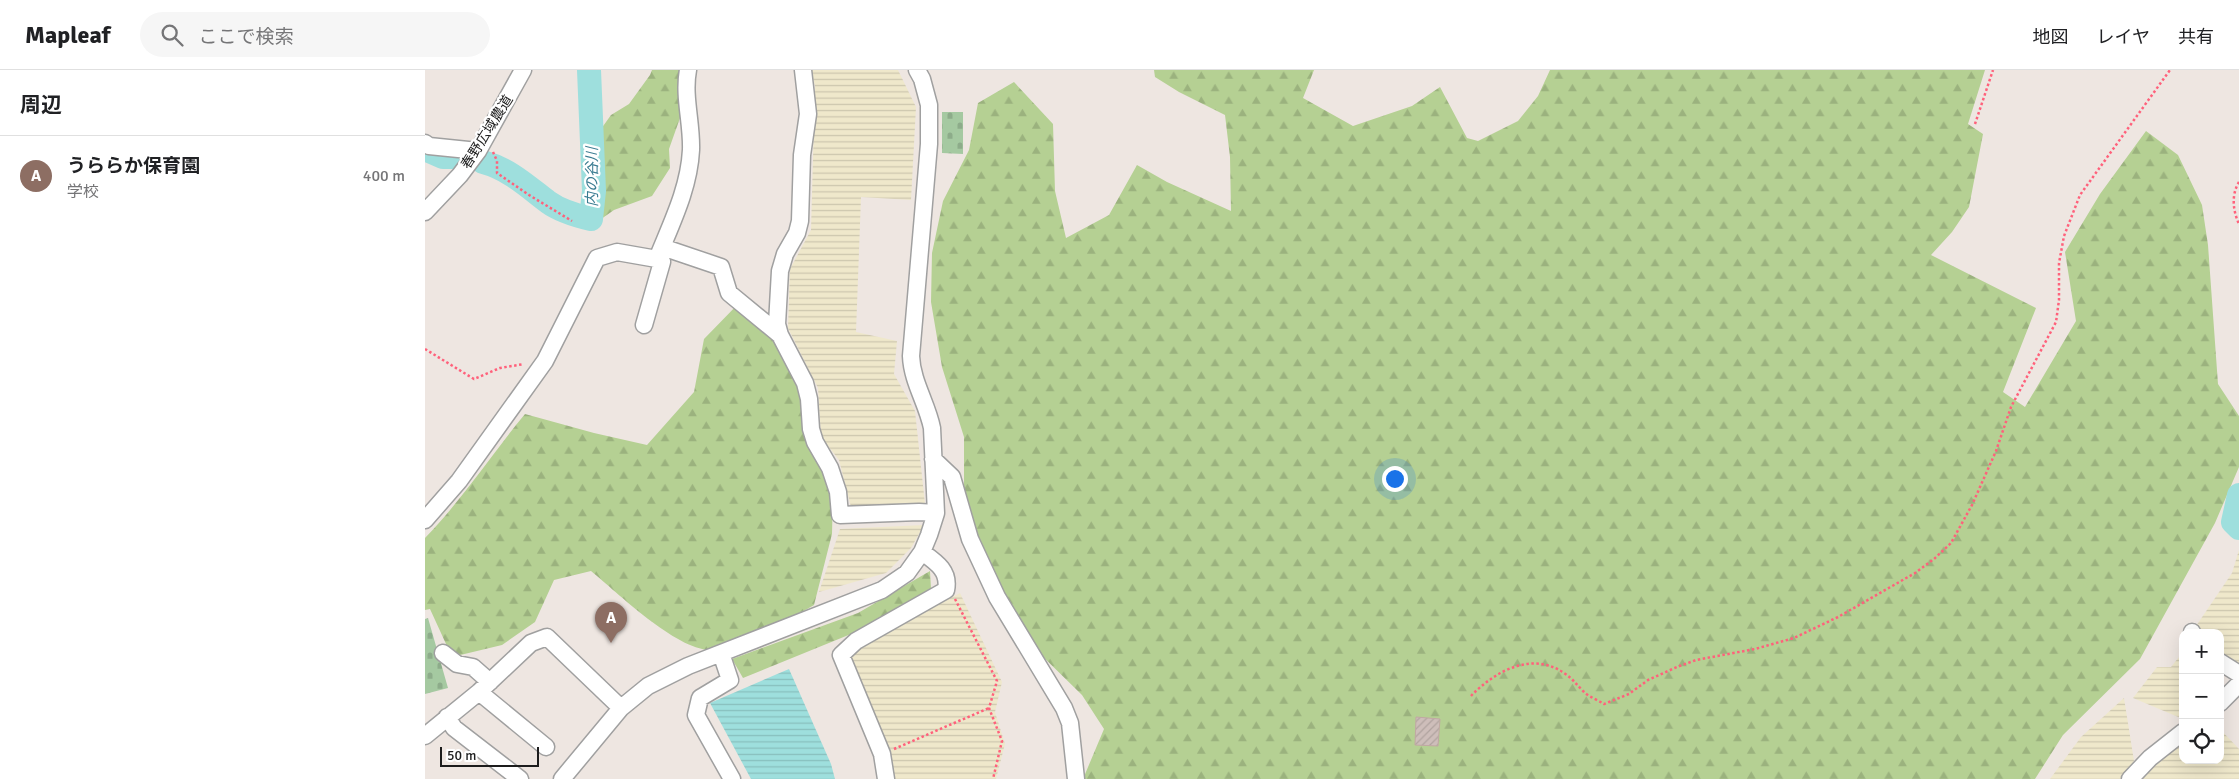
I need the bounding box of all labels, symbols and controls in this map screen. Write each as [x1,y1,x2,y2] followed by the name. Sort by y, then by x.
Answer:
[140,12,490,57] search box
[25,20,110,50] text: Mapleaf
[158,21,186,49] icon: search
[198,25,293,49] text: ここで検索
[2033,26,2069,48] text: 地図
[2097,26,2150,48] text: レイヤ
[2178,26,2214,48] text: 共有
[20,92,62,118] text: 周辺
[458,92,516,172] street label: 春野広域農道
[583,145,601,207] water label: 内の谷川
[67,154,200,178] text: うららか保育園
[31,166,41,186] text: A
[363,166,405,186] text: 400 m
[67,182,99,202] text: 学校
[1382,466,1408,492] your location
[595,602,627,643] pin: A
[2179,629,2224,764] map controls
[2179,629,2224,674] button: +
[2179,674,2224,719] button: −
[2179,719,2224,764] button: locate
[440,744,539,767] scale bar
[447,747,476,764] text: 50 m

